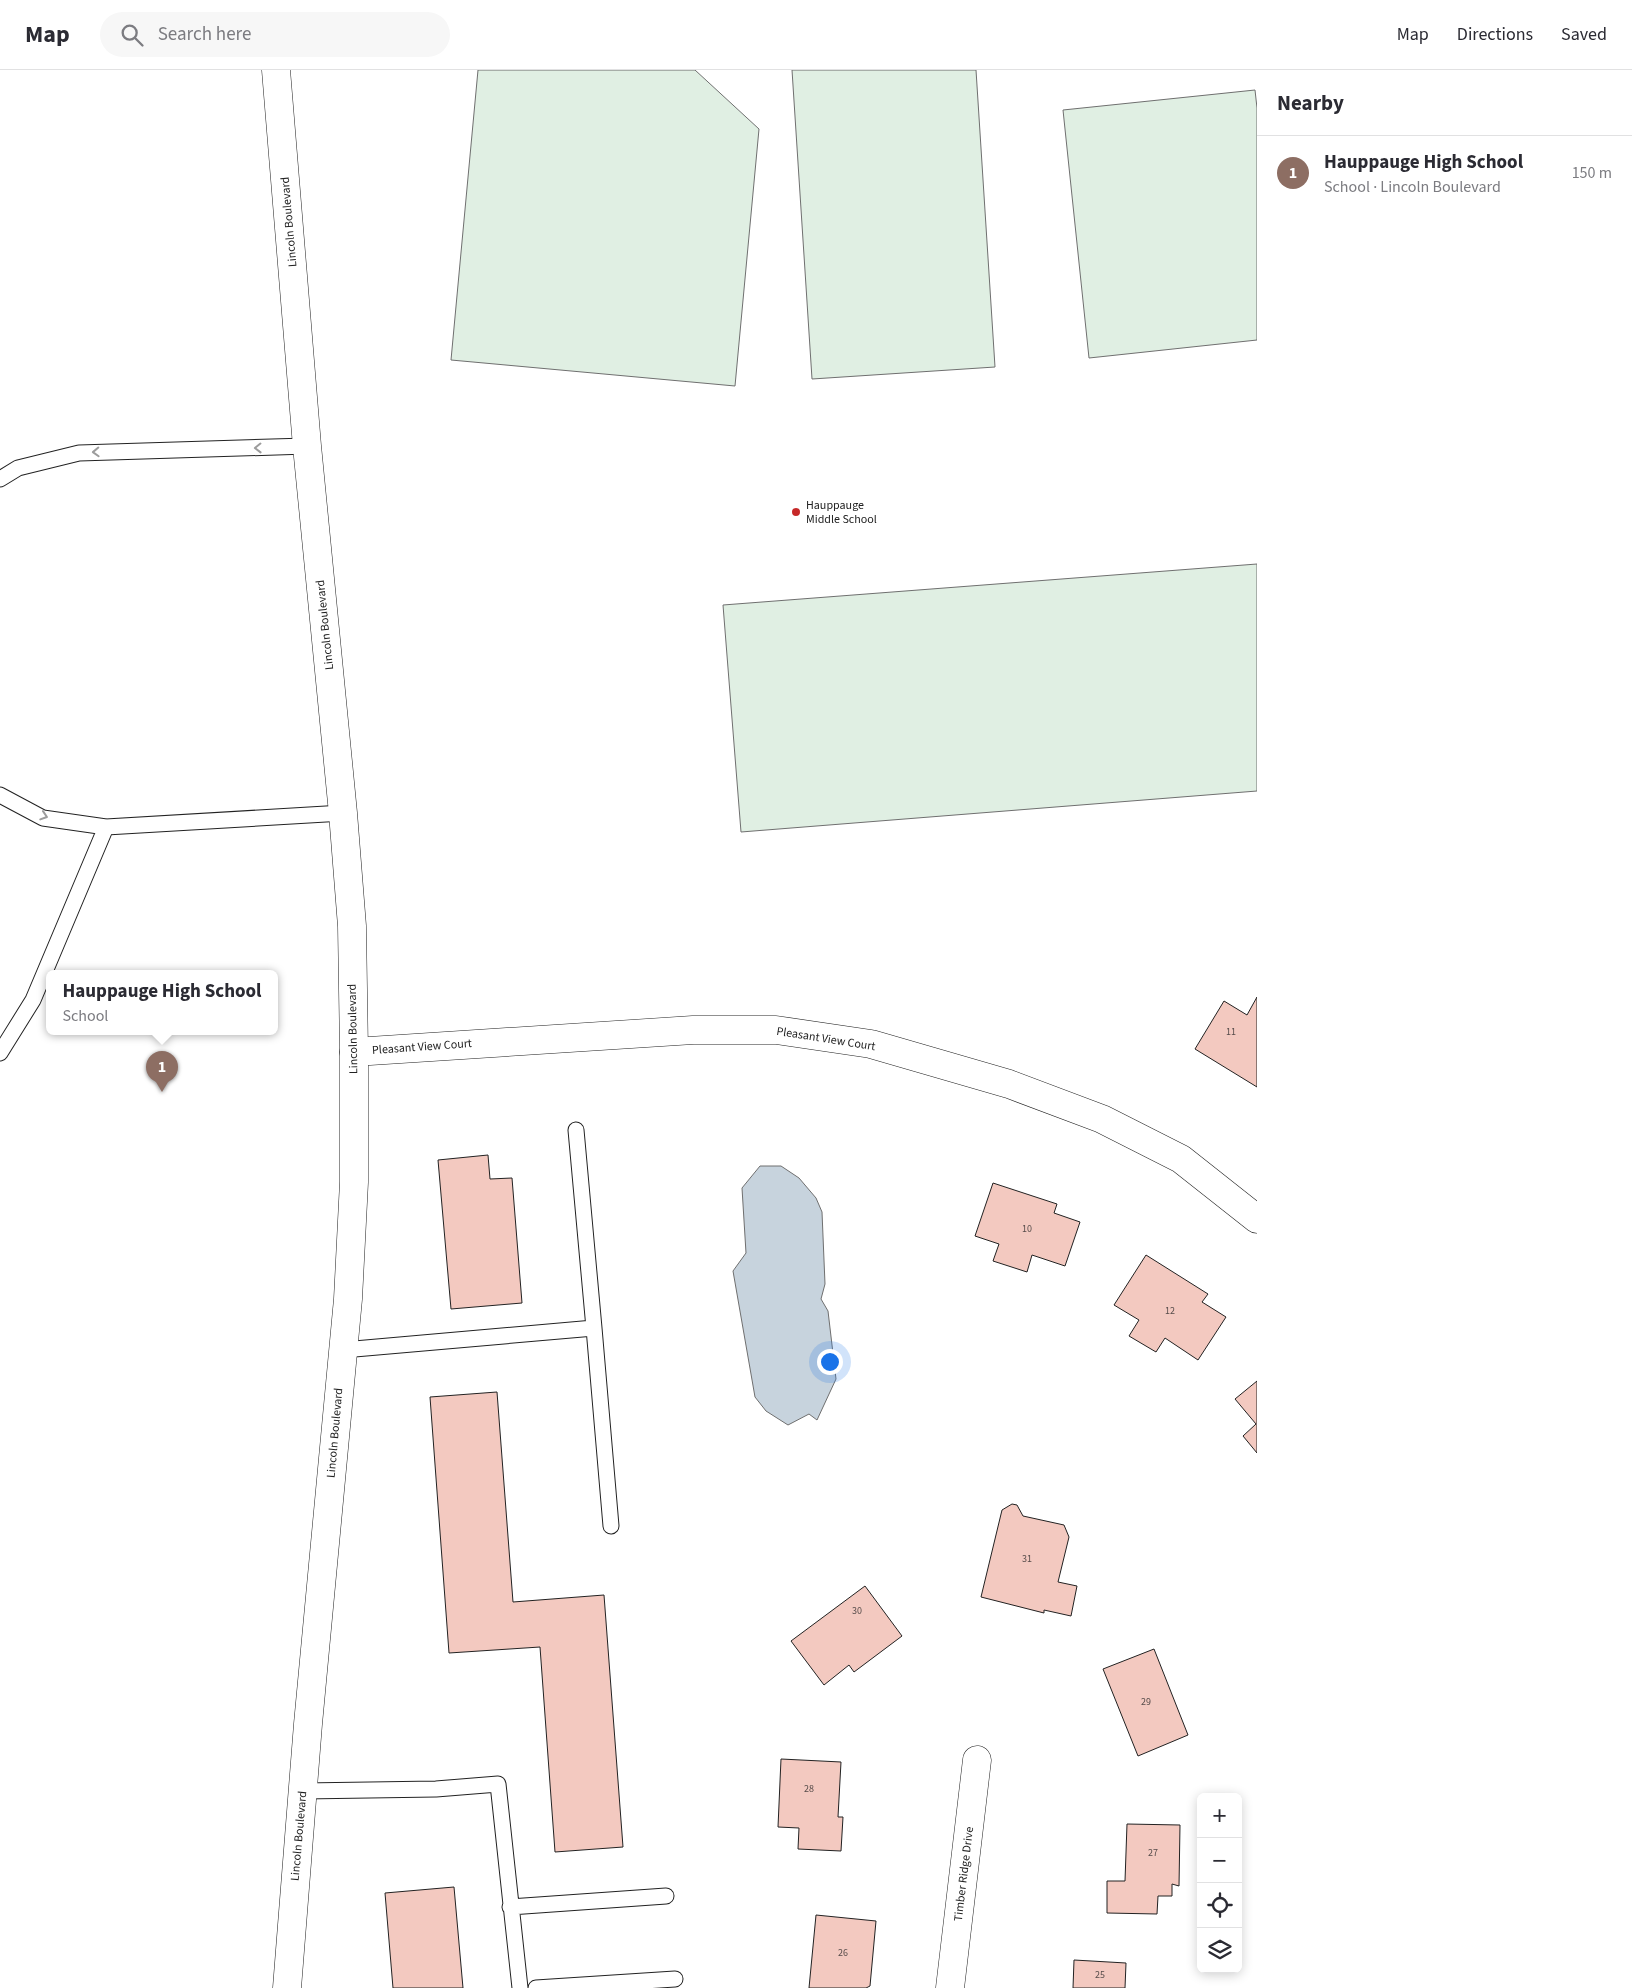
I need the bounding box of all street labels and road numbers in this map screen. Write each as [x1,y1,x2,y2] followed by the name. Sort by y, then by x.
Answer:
[277,176,301,268] street label: Lincoln Boulevard
[312,579,338,671] street label: Lincoln Boulevard
[344,984,362,1074] street label: Lincoln Boulevard
[775,1023,877,1055] street label: Pleasant View Court
[371,1035,473,1059] street label: Pleasant View Court
[323,1387,347,1479] street label: Lincoln Boulevard
[287,1790,311,1882] street label: Lincoln Boulevard
[950,1826,978,1922] street label: Timber Ridge Drive

